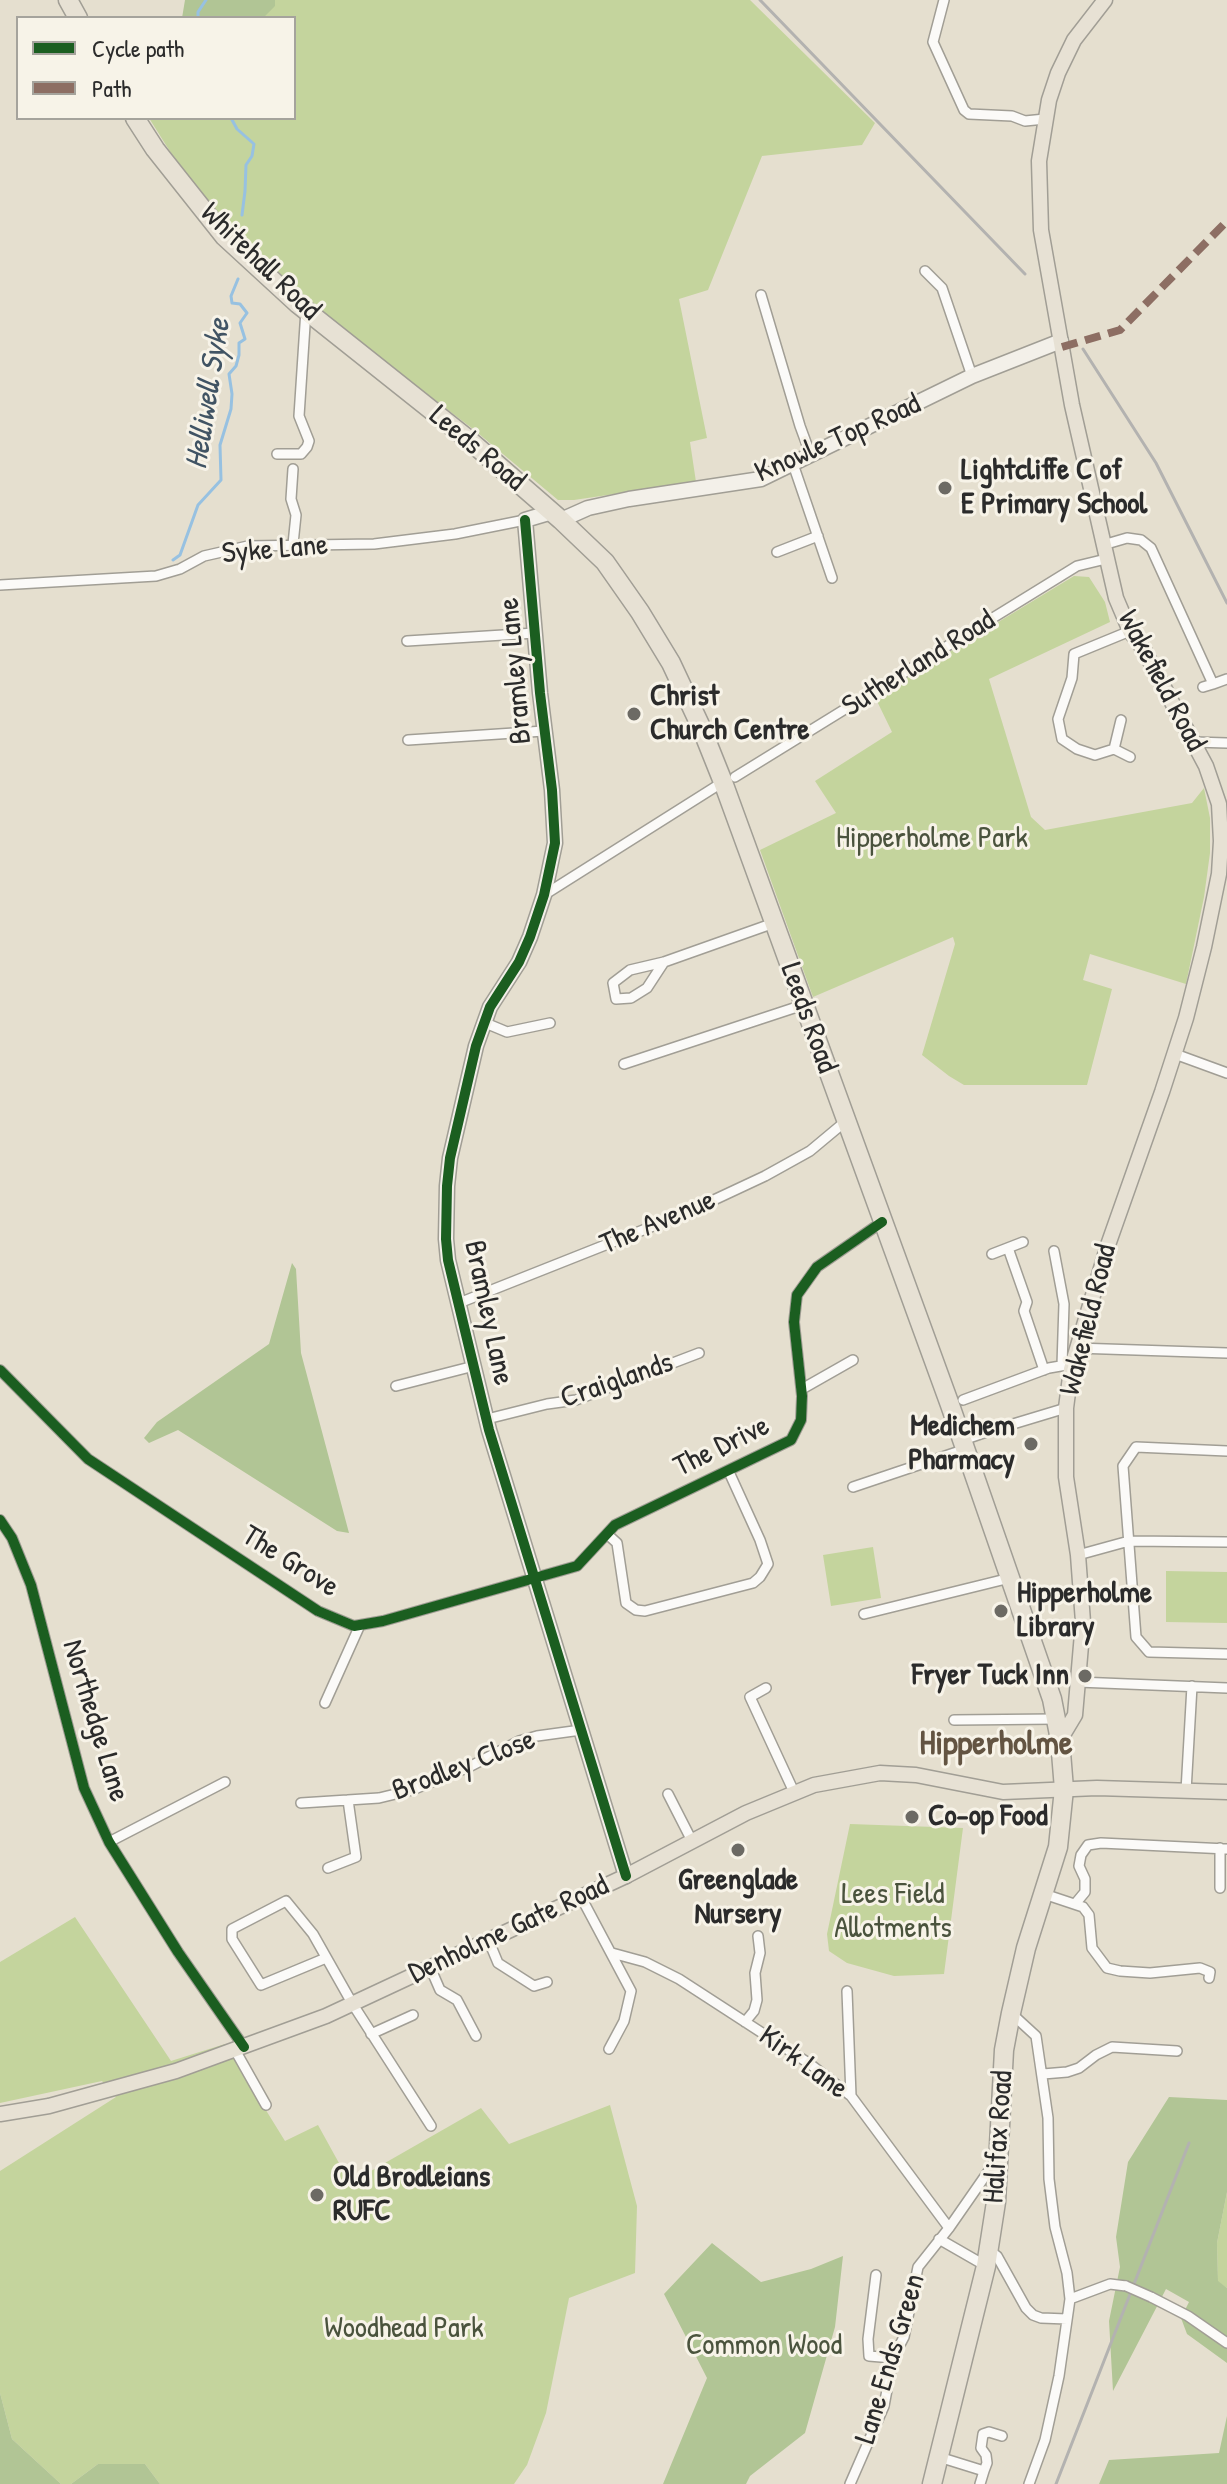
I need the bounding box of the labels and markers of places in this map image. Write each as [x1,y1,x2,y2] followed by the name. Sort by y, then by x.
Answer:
[961,453,1147,524] place label: Lightcliffe C of E Primary School
[936,479,954,497] marker: Lightcliffe C of E Primary School
[650,679,809,750] place label: Christ Church Centre
[625,705,643,723] marker: Christ Church Centre
[908,1409,1015,1480] place label: Medichem Pharmacy
[1022,1435,1040,1453] marker: Medichem Pharmacy
[1017,1576,1152,1646] place label: Hipperholme Library
[992,1602,1010,1620] marker: Hipperholme Library
[912,1658,1069,1694] place label: Fryer Tuck Inn
[1076,1667,1094,1685] marker: Fryer Tuck Inn
[928,1799,1048,1835] place label: Co-op Food
[903,1808,921,1826] marker: Co-op Food
[729,1841,747,1859] marker: Greenglade Nursery
[678,1863,798,1934] place label: Greenglade Nursery
[333,2160,490,2230] place label: Old Brodleians RUFC
[308,2186,326,2204] marker: Old Brodleians RUFC

